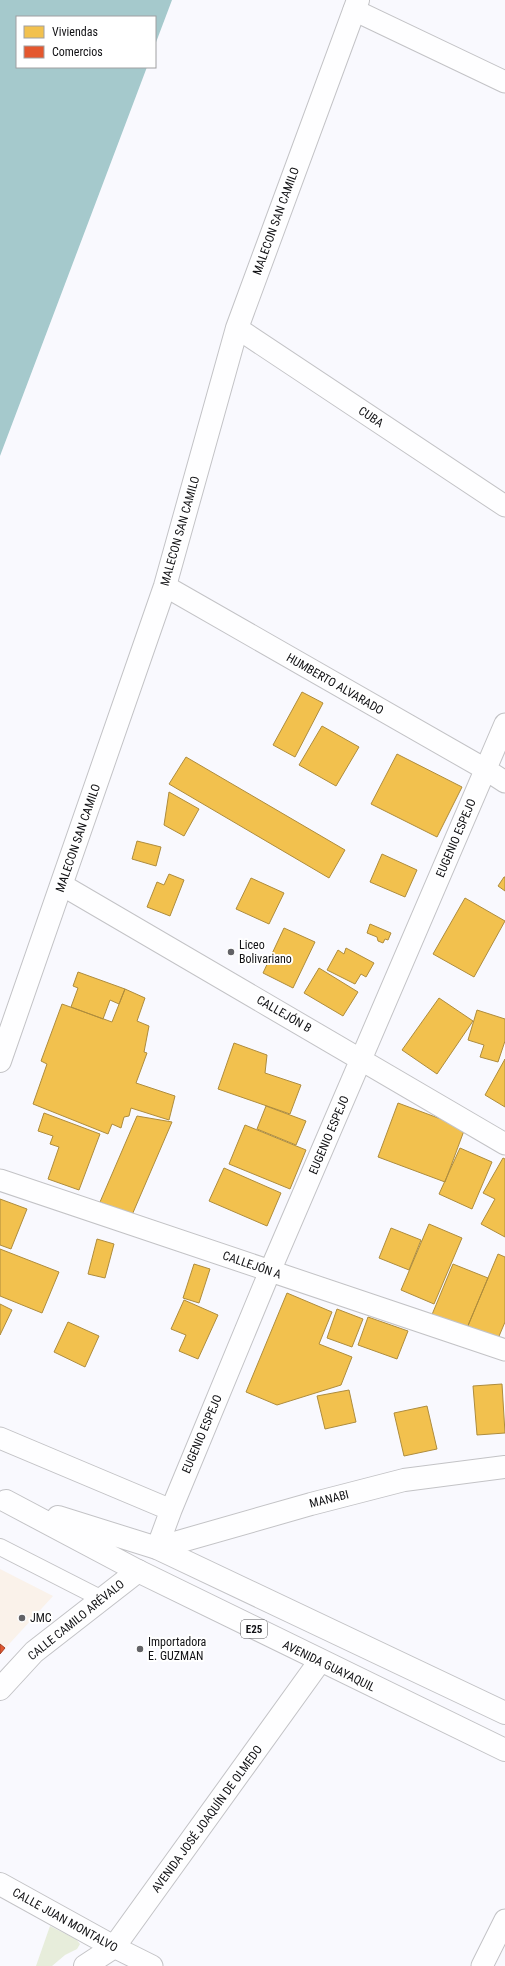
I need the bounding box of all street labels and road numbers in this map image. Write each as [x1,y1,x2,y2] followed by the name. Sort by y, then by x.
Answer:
[250,165,302,277] street label: MALECON SAN CAMILO
[356,404,386,430] street label: CUBA
[158,474,202,588] street label: MALECON SAN CAMILO
[284,650,386,718] street label: HUMBERTO ALVARADO
[53,782,103,894] street label: MALECON SAN CAMILO
[433,797,479,879] street label: EUGENIO ESPEJO
[254,992,314,1035] street label: CALLEJÓN B
[306,1094,352,1176] street label: EUGENIO ESPEJO
[221,1247,284,1282] street label: CALLEJÓN A
[179,1393,225,1475] street label: EUGENIO ESPEJO
[308,1487,350,1511] street label: MANABI
[24,1576,127,1663] street label: CALLE CAMILO ARÉVALO
[241,1620,267,1638] road number: E25
[280,1638,378,1695] street label: AVENIDA GUAYAQUIL
[148,1742,265,1895] street label: AVENIDA JOSÉ JOAQUÍN DE OLMEDO
[10,1885,120,1955] street label: CALLE JUAN MONTALVO

